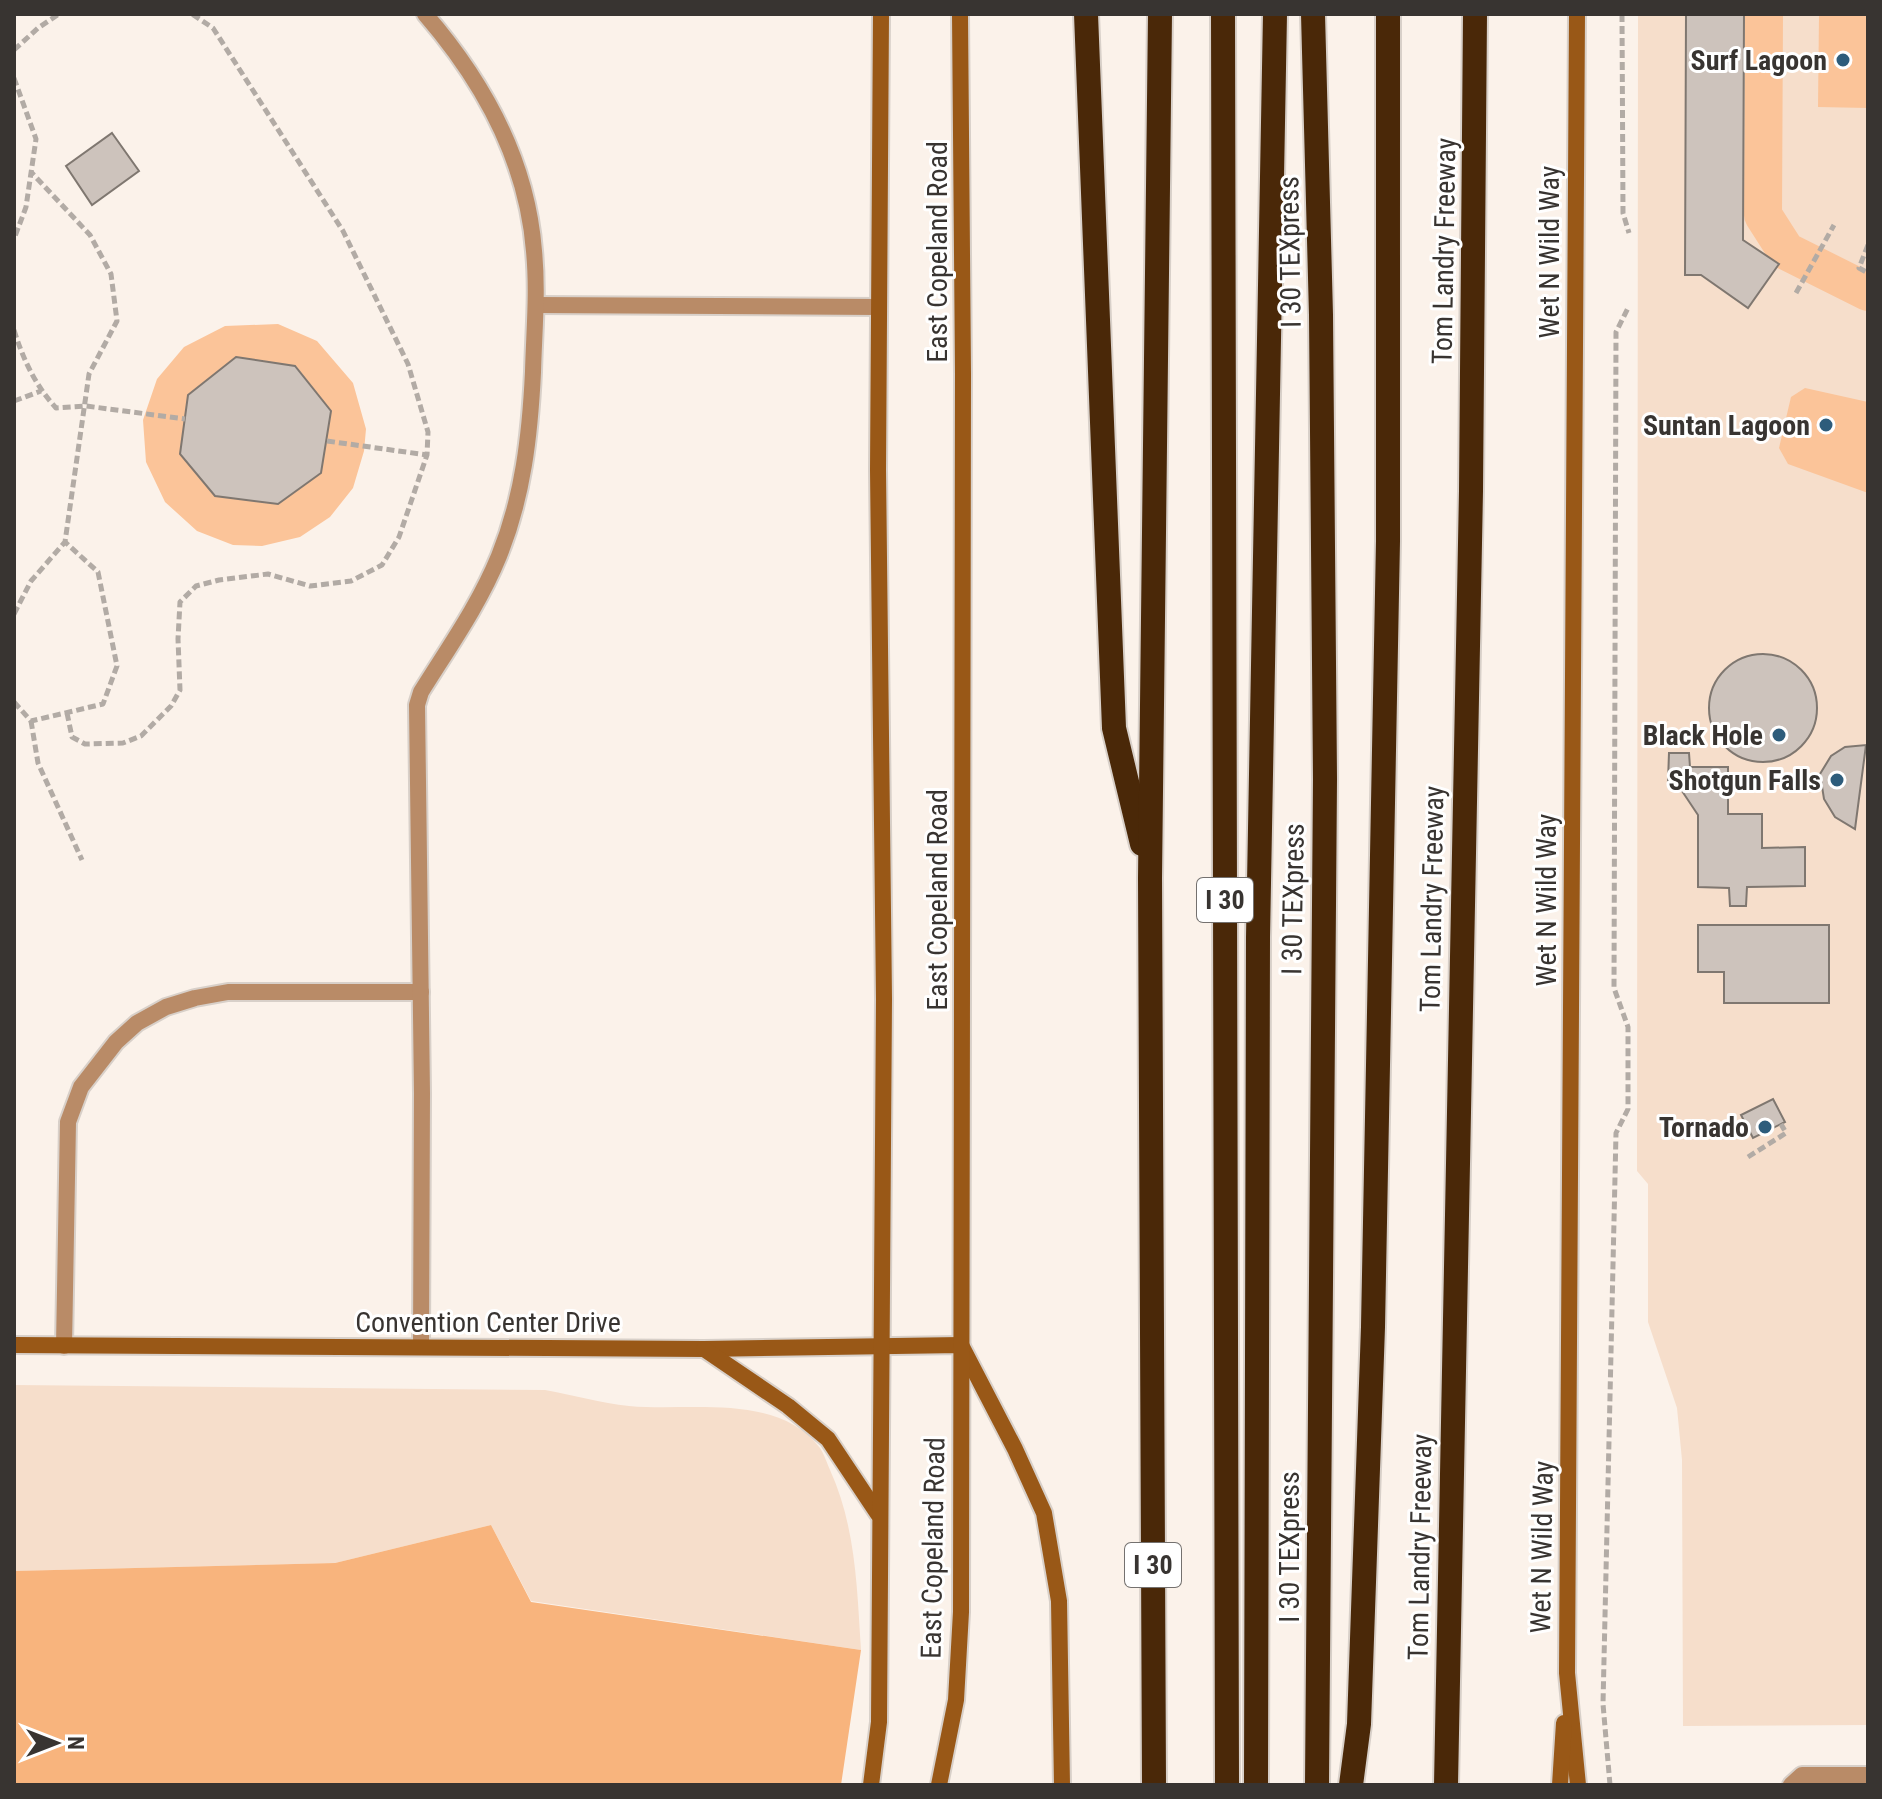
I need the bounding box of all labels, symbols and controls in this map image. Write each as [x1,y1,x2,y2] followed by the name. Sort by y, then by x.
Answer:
[1691,44,1827,77] place label: Surf Lagoon
[1834,51,1852,69] marker: Surf Lagoon
[1426,137,1462,365] street label: Tom Landry Freeway
[921,141,954,363] street label: East Copeland Road
[1533,165,1566,338] street label: Wet N Wild Way
[1272,176,1308,328] street label: I 30 TEXpress
[1643,409,1810,442] place label: Suntan Lagoon
[1817,416,1835,434] marker: Suntan Lagoon
[1643,719,1763,752] place label: Black Hole
[1770,726,1788,744] marker: Black Hole
[1669,764,1821,797] place label: Shotgun Falls
[1828,771,1846,789] marker: Shotgun Falls
[1414,785,1450,1013] street label: Tom Landry Freeway
[921,789,954,1011] street label: East Copeland Road
[1530,813,1563,986] street label: Wet N Wild Way
[1275,823,1311,975] street label: I 30 TEXpress
[1197,878,1253,922] road number: I 30
[1659,1111,1749,1144] place label: Tornado
[1756,1118,1774,1136] marker: Tornado
[355,1306,621,1339] street label: Convention Center Drive
[1402,1433,1438,1661] street label: Tom Landry Freeway
[915,1437,951,1659] street label: East Copeland Road
[1524,1460,1560,1634] street label: Wet N Wild Way
[1273,1471,1306,1623] street label: I 30 TEXpress
[1125,1543,1181,1587] road number: I 30
[16,1703,96,1783] north arrow
[63,1736,88,1750] text: N

